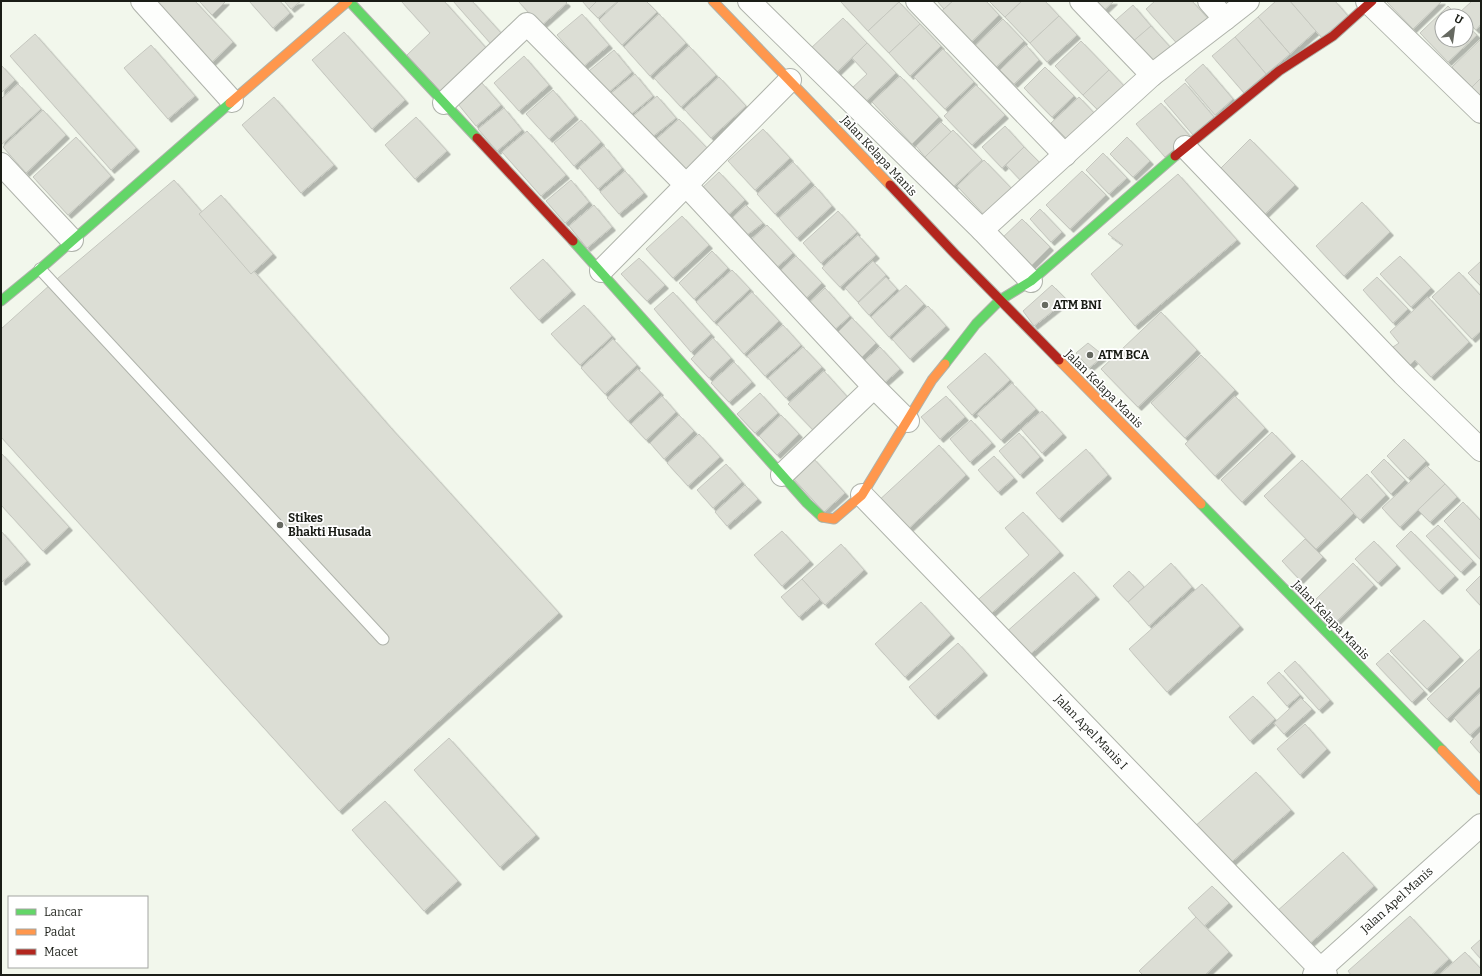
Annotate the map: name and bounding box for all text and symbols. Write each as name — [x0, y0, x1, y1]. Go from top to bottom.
north arrow — [1434, 8, 1474, 48]
text: U — [1452, 12, 1465, 27]
street label: Jalan Kelapa Manis — [838, 112, 920, 199]
place label: ATM BNI — [1053, 298, 1102, 312]
marker: ATM BNI — [1040, 300, 1050, 310]
street label: Jalan Kelapa Manis — [1061, 346, 1146, 431]
place label: ATM BCA — [1098, 348, 1149, 362]
marker: ATM BCA — [1085, 350, 1095, 360]
place label: Stikes Bhakti Husada — [288, 511, 372, 539]
marker: Stikes Bhakti Husada — [275, 520, 285, 530]
street label: Jalan Kelapa Manis — [1289, 577, 1373, 663]
street label: Jalan Apel Manis I — [1051, 691, 1130, 772]
street label: Jalan Apel Manis — [1357, 864, 1436, 937]
legend — [8, 896, 148, 968]
text: Lancar — [44, 905, 83, 919]
text: Padat — [44, 925, 76, 939]
text: Macet — [44, 945, 79, 959]

